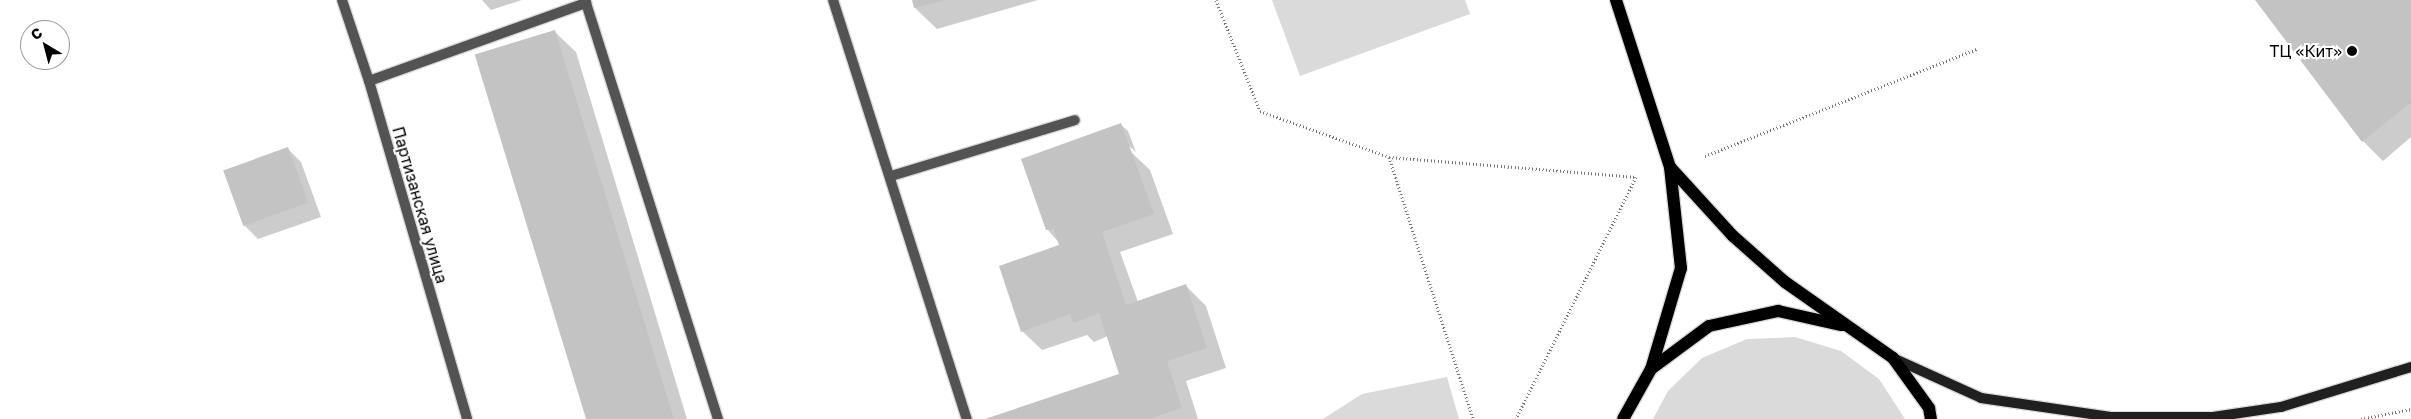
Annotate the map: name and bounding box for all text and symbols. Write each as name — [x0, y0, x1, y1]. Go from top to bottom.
north arrow — [20, 20, 70, 70]
text: С — [27, 24, 45, 43]
place label: ТЦ «Кит» — [2269, 41, 2342, 61]
marker: ТЦ «Кит» — [2346, 45, 2358, 57]
street label: Партизанская улица — [388, 124, 452, 286]

